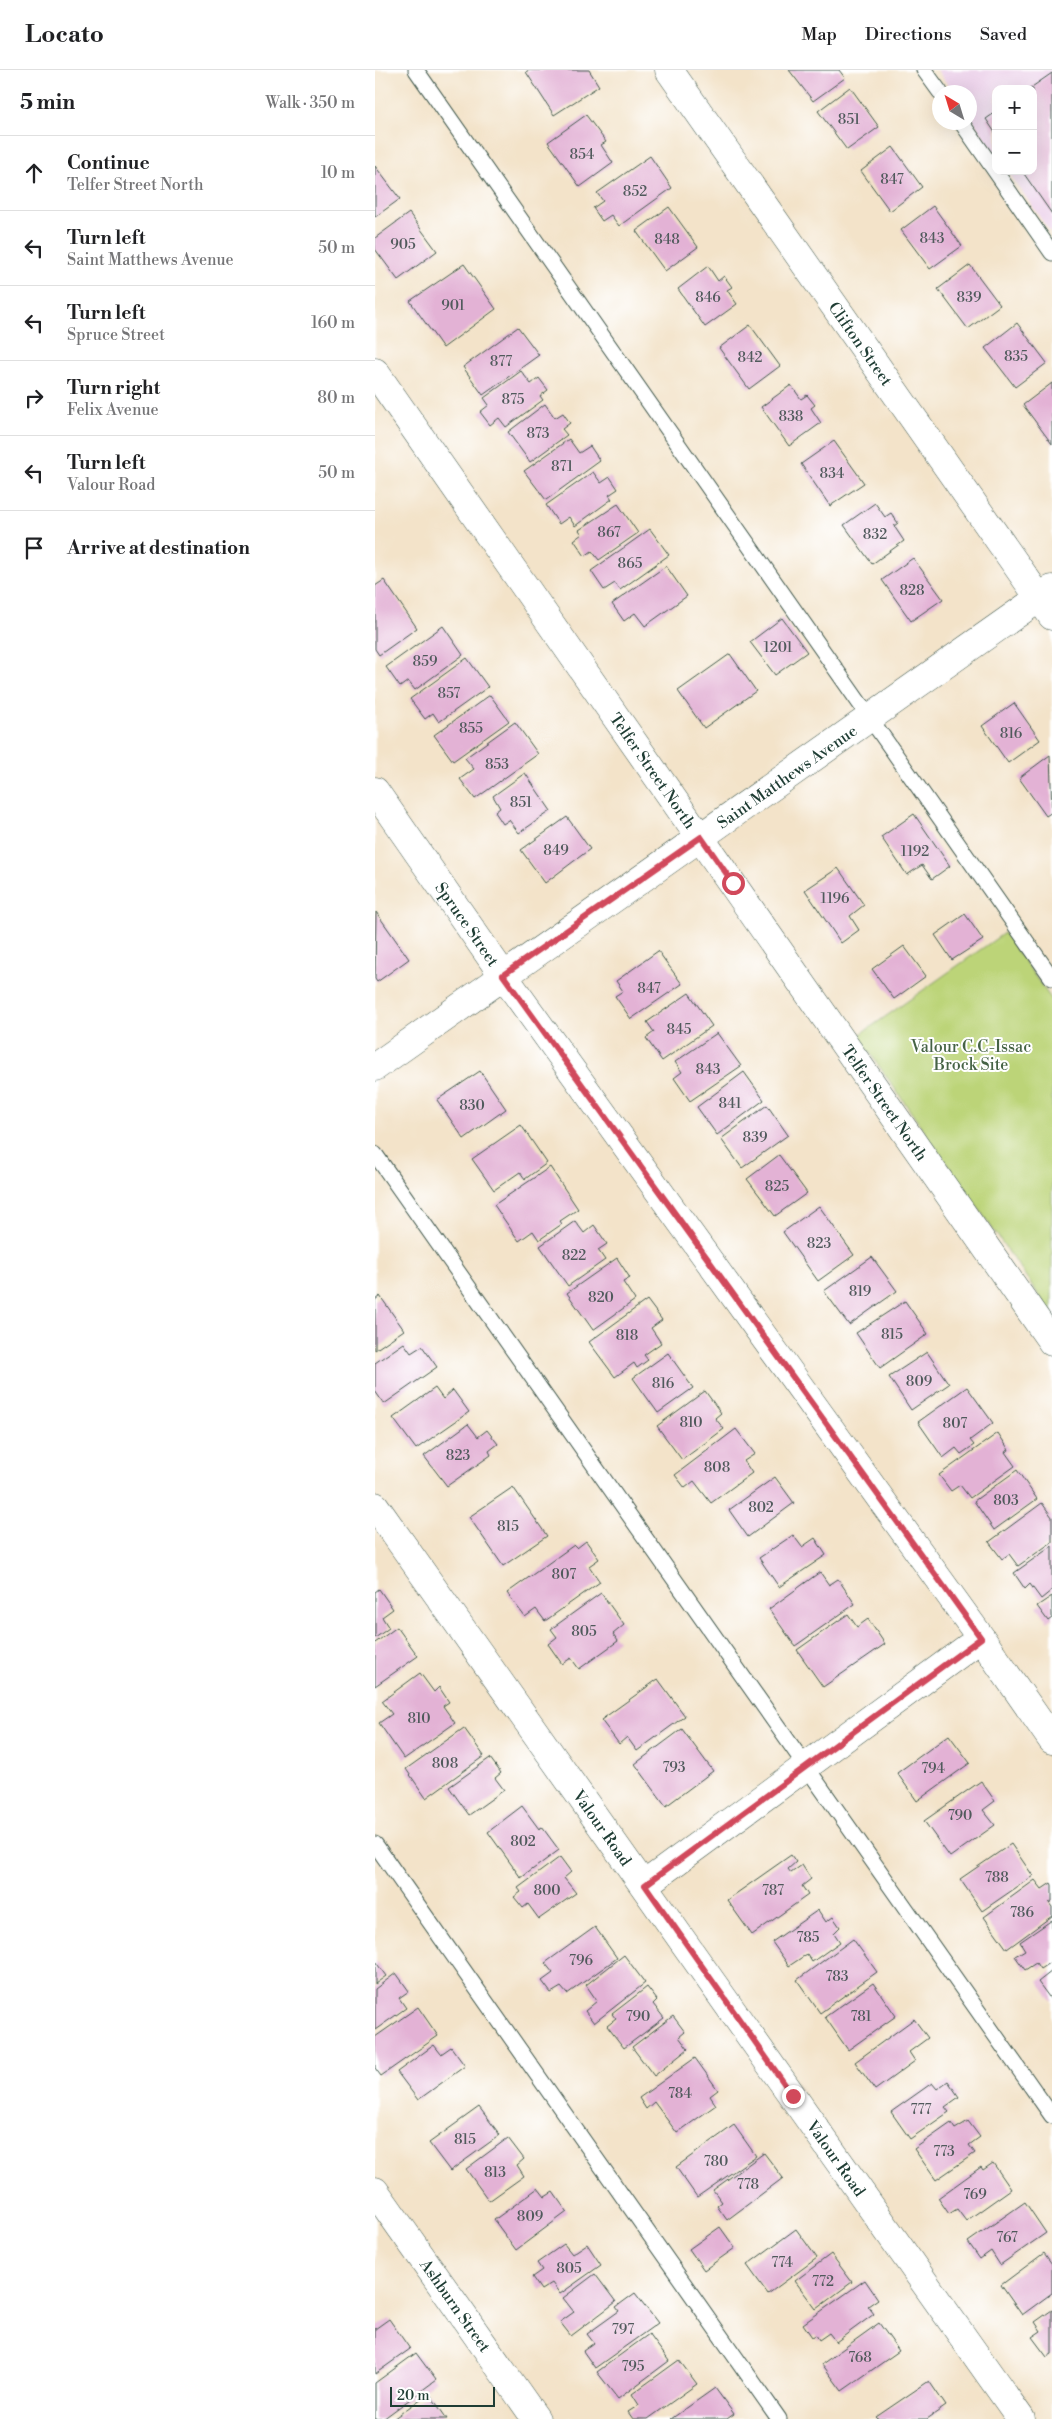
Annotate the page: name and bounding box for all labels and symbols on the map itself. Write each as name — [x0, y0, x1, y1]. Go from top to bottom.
north arrow — [932, 85, 977, 130]
house number: 851 — [838, 111, 860, 129]
house number: 854 — [570, 146, 594, 164]
house number: 847 — [880, 171, 904, 189]
house number: 852 — [623, 183, 647, 201]
house number: 843 — [920, 230, 945, 248]
house number: 848 — [654, 231, 680, 249]
house number: 905 — [390, 236, 416, 254]
house number: 846 — [695, 289, 721, 307]
house number: 839 — [957, 289, 981, 307]
house number: 901 — [441, 297, 465, 315]
street label: Clifton Street — [824, 298, 897, 390]
house number: 835 — [1004, 348, 1028, 366]
house number: 842 — [737, 349, 763, 367]
house number: 877 — [490, 353, 512, 371]
house number: 875 — [502, 391, 525, 409]
house number: 838 — [779, 408, 803, 426]
house number: 873 — [526, 425, 550, 443]
house number: 871 — [551, 458, 573, 476]
house number: 834 — [820, 465, 844, 483]
house number: 867 — [597, 524, 621, 542]
house number: 832 — [863, 526, 887, 544]
house number: 865 — [618, 555, 643, 573]
house number: 828 — [899, 582, 925, 600]
house number: 1201 — [763, 639, 793, 657]
house number: 859 — [413, 653, 437, 671]
house number: 857 — [438, 685, 460, 703]
street label: Telfer Street North — [605, 709, 700, 833]
house number: 855 — [459, 720, 483, 738]
street label: Saint Matthews Avenue — [713, 721, 861, 833]
house number: 816 — [1000, 725, 1023, 743]
house number: 853 — [485, 756, 509, 774]
house number: 851 — [510, 794, 532, 812]
house number: 849 — [543, 842, 569, 860]
house number: 1192 — [901, 843, 929, 861]
route start — [722, 872, 745, 895]
street label: Spruce Street — [431, 879, 503, 971]
house number: 1196 — [821, 890, 850, 908]
house number: 847 — [637, 980, 661, 998]
house number: 845 — [667, 1021, 692, 1039]
park label: Valour C.C-Issac Brock Site — [910, 1037, 1031, 1075]
street label: Telfer Street North — [837, 1041, 932, 1165]
house number: 843 — [696, 1061, 721, 1079]
house number: 841 — [718, 1095, 742, 1113]
house number: 830 — [459, 1097, 485, 1115]
house number: 839 — [743, 1129, 767, 1147]
house number: 825 — [765, 1178, 789, 1196]
house number: 823 — [807, 1235, 831, 1253]
house number: 822 — [562, 1247, 586, 1265]
house number: 819 — [849, 1283, 871, 1301]
house number: 820 — [588, 1289, 614, 1307]
house number: 815 — [881, 1326, 903, 1344]
house number: 818 — [616, 1327, 638, 1345]
house number: 809 — [906, 1373, 932, 1391]
house number: 816 — [652, 1375, 675, 1393]
house number: 810 — [679, 1414, 703, 1432]
house number: 807 — [943, 1415, 967, 1433]
house number: 823 — [446, 1447, 470, 1465]
house number: 808 — [704, 1459, 730, 1477]
house number: 803 — [993, 1492, 1019, 1510]
house number: 802 — [748, 1499, 774, 1517]
house number: 815 — [497, 1518, 519, 1536]
house number: 807 — [552, 1566, 576, 1584]
house number: 805 — [571, 1623, 597, 1641]
house number: 810 — [407, 1710, 431, 1728]
house number: 808 — [432, 1755, 458, 1773]
house number: 793 — [662, 1759, 686, 1777]
house number: 794 — [921, 1760, 945, 1778]
street label: Valour Road — [567, 1786, 635, 1870]
house number: 790 — [948, 1807, 972, 1825]
house number: 802 — [510, 1833, 536, 1851]
house number: 788 — [985, 1869, 1009, 1887]
house number: 800 — [533, 1882, 561, 1900]
house number: 787 — [762, 1882, 784, 1900]
house number: 786 — [1010, 1904, 1034, 1922]
house number: 785 — [796, 1929, 820, 1947]
house number: 796 — [569, 1952, 593, 1970]
house number: 783 — [825, 1968, 849, 1986]
house number: 790 — [626, 2008, 650, 2026]
house number: 781 — [850, 2008, 872, 2026]
house number: 784 — [668, 2085, 692, 2103]
route end — [782, 2085, 805, 2108]
house number: 777 — [910, 2101, 932, 2119]
street label: Valour Road — [801, 2116, 869, 2201]
house number: 815 — [454, 2131, 476, 2149]
house number: 773 — [933, 2143, 955, 2161]
house number: 780 — [704, 2153, 728, 2171]
house number: 813 — [484, 2164, 506, 2182]
house number: 778 — [737, 2176, 759, 2194]
house number: 769 — [963, 2186, 987, 2204]
house number: 809 — [517, 2208, 543, 2226]
house number: 767 — [996, 2229, 1018, 2247]
house number: 774 — [771, 2254, 793, 2272]
street label: Ashburn Street — [415, 2255, 495, 2357]
house number: 805 — [556, 2260, 582, 2278]
house number: 772 — [812, 2273, 834, 2291]
house number: 797 — [612, 2321, 634, 2339]
house number: 768 — [848, 2349, 872, 2367]
house number: 795 — [621, 2358, 645, 2376]
scale bar — [390, 2384, 495, 2407]

